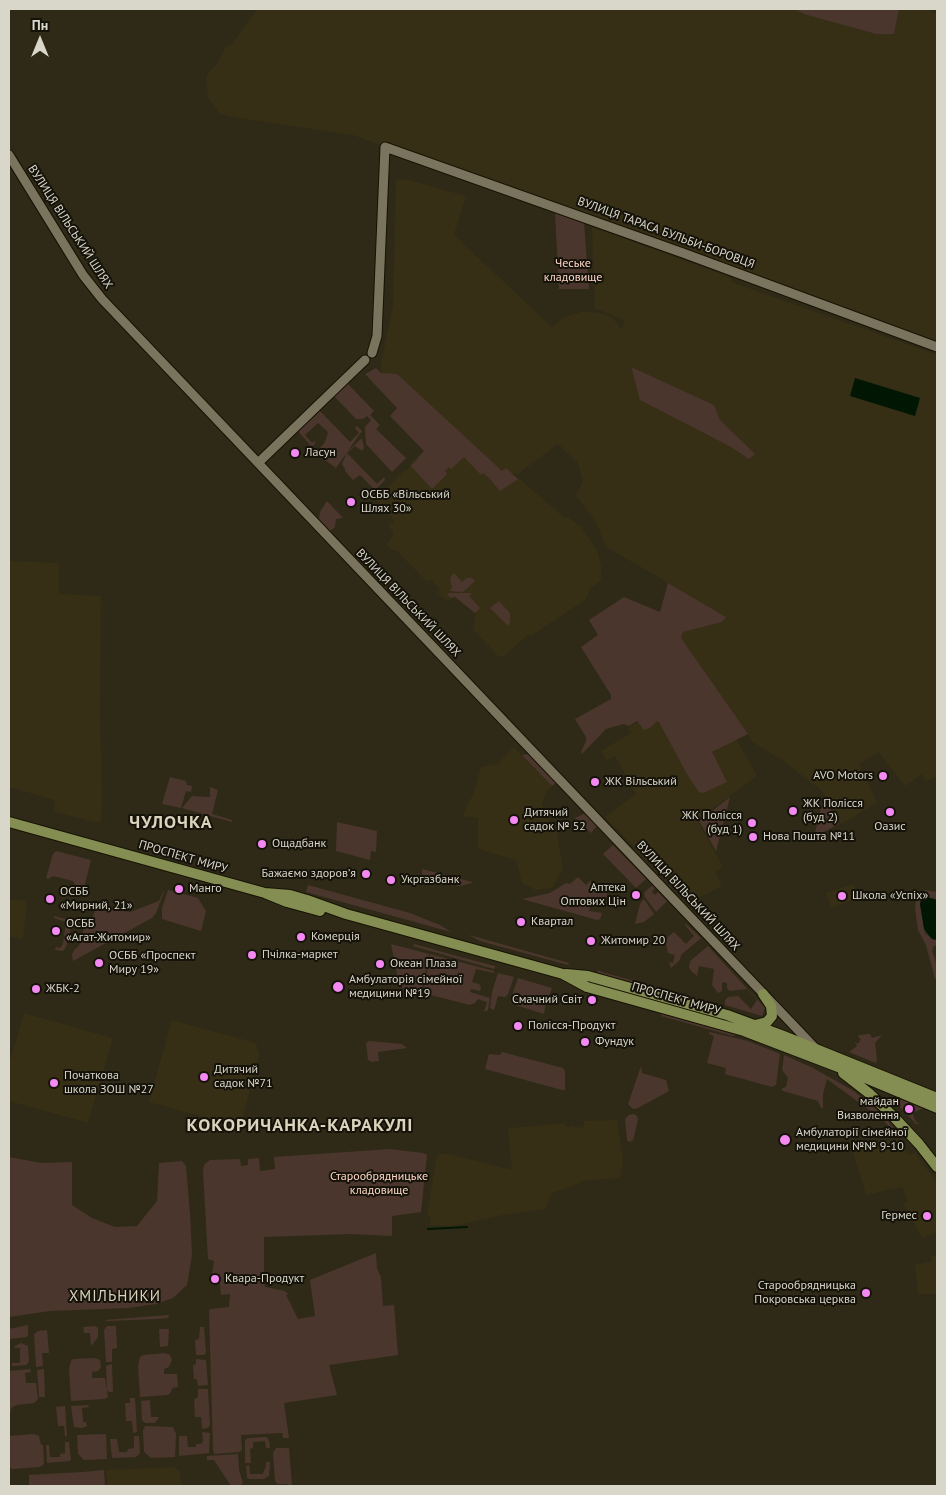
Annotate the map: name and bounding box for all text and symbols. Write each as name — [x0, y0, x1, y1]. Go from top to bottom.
north arrow — [15, 15, 65, 65]
text: Пн — [32, 16, 48, 34]
street label: ВУЛИЦЯ ВІЛЬСЬКИЙ ШЛЯХ — [25, 163, 115, 291]
street label: ВУЛИЦЯ ТАРАСА БУЛЬБИ-БОРОВЦЯ — [576, 194, 756, 272]
park label: Чеське кладовище — [544, 257, 602, 285]
place label: Ласун — [305, 446, 336, 460]
marker: Ласун — [289, 447, 301, 459]
place label: ОСББ «Вільський Шлях 30» — [361, 488, 450, 516]
marker: ОСББ «Вільський Шлях 30» — [345, 496, 357, 508]
street label: ВУЛИЦЯ ВІЛЬСЬКИЙ ШЛЯХ — [353, 546, 463, 660]
place label: AVO Motors — [813, 769, 873, 783]
marker: AVO Motors — [877, 770, 889, 782]
place label: ЖК Вільський — [605, 775, 677, 789]
marker: ЖК Вільський — [589, 776, 601, 788]
place label: ЖК Полісся (буд 2) — [803, 797, 863, 825]
marker: ЖК Полісся (буд 2) — [787, 805, 799, 817]
place label: Дитячий садок № 52 — [524, 806, 586, 834]
marker: Оазис — [884, 806, 896, 818]
place label: ЖК Полісся (буд 1) — [682, 809, 742, 837]
district label: ЧУЛОЧКА — [128, 812, 214, 834]
marker: Дитячий садок № 52 — [508, 814, 520, 826]
marker: ЖК Полісся (буд 1) — [746, 817, 758, 829]
place label: Оазис — [874, 820, 906, 834]
place label: Нова Пошта №11 — [763, 830, 855, 844]
marker: Нова Пошта №11 — [747, 831, 759, 843]
street label: ПРОСПЕКТ МИРУ — [137, 837, 229, 877]
place label: Ощадбанк — [272, 837, 326, 851]
marker: Ощадбанк — [256, 838, 268, 850]
street label: ВУЛИЦЯ ВІЛЬСЬКИЙ ШЛЯХ — [634, 838, 742, 954]
place label: Бажаємо здоровʼя — [261, 867, 356, 881]
marker: Бажаємо здоровʼя — [360, 868, 372, 880]
place label: Укргазбанк — [401, 873, 460, 887]
marker: Укргазбанк — [385, 874, 397, 886]
place label: Аптека Оптових Цін — [560, 881, 626, 909]
place label: Манго — [189, 882, 222, 896]
marker: Манго — [173, 883, 185, 895]
place label: ОСББ «Мирний, 21» — [60, 885, 133, 913]
marker: Аптека Оптових Цін — [630, 889, 642, 901]
place label: Школа «Успіх» — [852, 889, 928, 903]
marker: Школа «Успіх» — [836, 890, 848, 902]
marker: ОСББ «Мирний, 21» — [44, 893, 56, 905]
place label: Квартал — [531, 915, 573, 929]
marker: Квартал — [515, 916, 527, 928]
place label: ОСББ «Агат-Житомир» — [66, 917, 151, 945]
marker: ОСББ «Агат-Житомир» — [50, 925, 62, 937]
place label: Комерція — [311, 930, 360, 944]
marker: Комерція — [295, 931, 307, 943]
place label: Житомир 20 — [601, 934, 665, 948]
marker: Житомир 20 — [585, 935, 597, 947]
place label: Пчілка-маркет — [262, 948, 338, 962]
place label: ОСББ «Проспект Миру 19» — [109, 949, 195, 977]
marker: Пчілка-маркет — [246, 949, 258, 961]
marker: ОСББ «Проспект Миру 19» — [93, 957, 105, 969]
place label: Океан Плаза — [390, 957, 457, 971]
marker: Океан Плаза — [374, 958, 386, 970]
place label: Амбулаторія сімейної медицини №19 — [349, 973, 462, 1001]
street label: ПРОСПЕКТ МИРУ — [630, 979, 722, 1019]
marker: Амбулаторія сімейної медицини №19 — [331, 980, 345, 994]
place label: ЖБК-2 — [46, 982, 80, 996]
marker: ЖБК-2 — [30, 983, 42, 995]
place label: Смачний Світ — [512, 993, 582, 1007]
marker: Смачний Світ — [586, 994, 598, 1006]
place label: Полісся-Продукт — [528, 1019, 615, 1033]
marker: Полісся-Продукт — [512, 1020, 524, 1032]
place label: Фундук — [595, 1035, 634, 1049]
marker: Фундук — [579, 1036, 591, 1048]
place label: Дитячий садок №71 — [214, 1063, 273, 1091]
place label: Початкова школа ЗОШ №27 — [64, 1069, 154, 1097]
marker: Дитячий садок №71 — [198, 1071, 210, 1083]
marker: Початкова школа ЗОШ №27 — [48, 1077, 60, 1089]
place label: майдан Визволення — [837, 1095, 899, 1123]
marker: майдан Визволення — [903, 1103, 915, 1115]
district label: КОКОРИЧАНКА-КАРАКУЛІ — [184, 1115, 416, 1137]
place label: Амбулаторії сімейної медицини №№ 9-10 — [796, 1126, 907, 1154]
marker: Амбулаторії сімейної медицини №№ 9-10 — [778, 1133, 792, 1147]
park label: Старообрядницьке кладовище — [330, 1170, 428, 1198]
place label: Гермес — [881, 1209, 917, 1223]
marker: Гермес — [921, 1210, 933, 1222]
place label: Квара-Продукт — [225, 1272, 304, 1286]
marker: Квара-Продукт — [209, 1273, 221, 1285]
place label: Старообрядницька Покровська церква — [754, 1279, 856, 1307]
marker: Старообрядницька Покровська церква — [860, 1287, 872, 1299]
district label: ХМІЛЬНИКИ — [68, 1288, 162, 1306]

